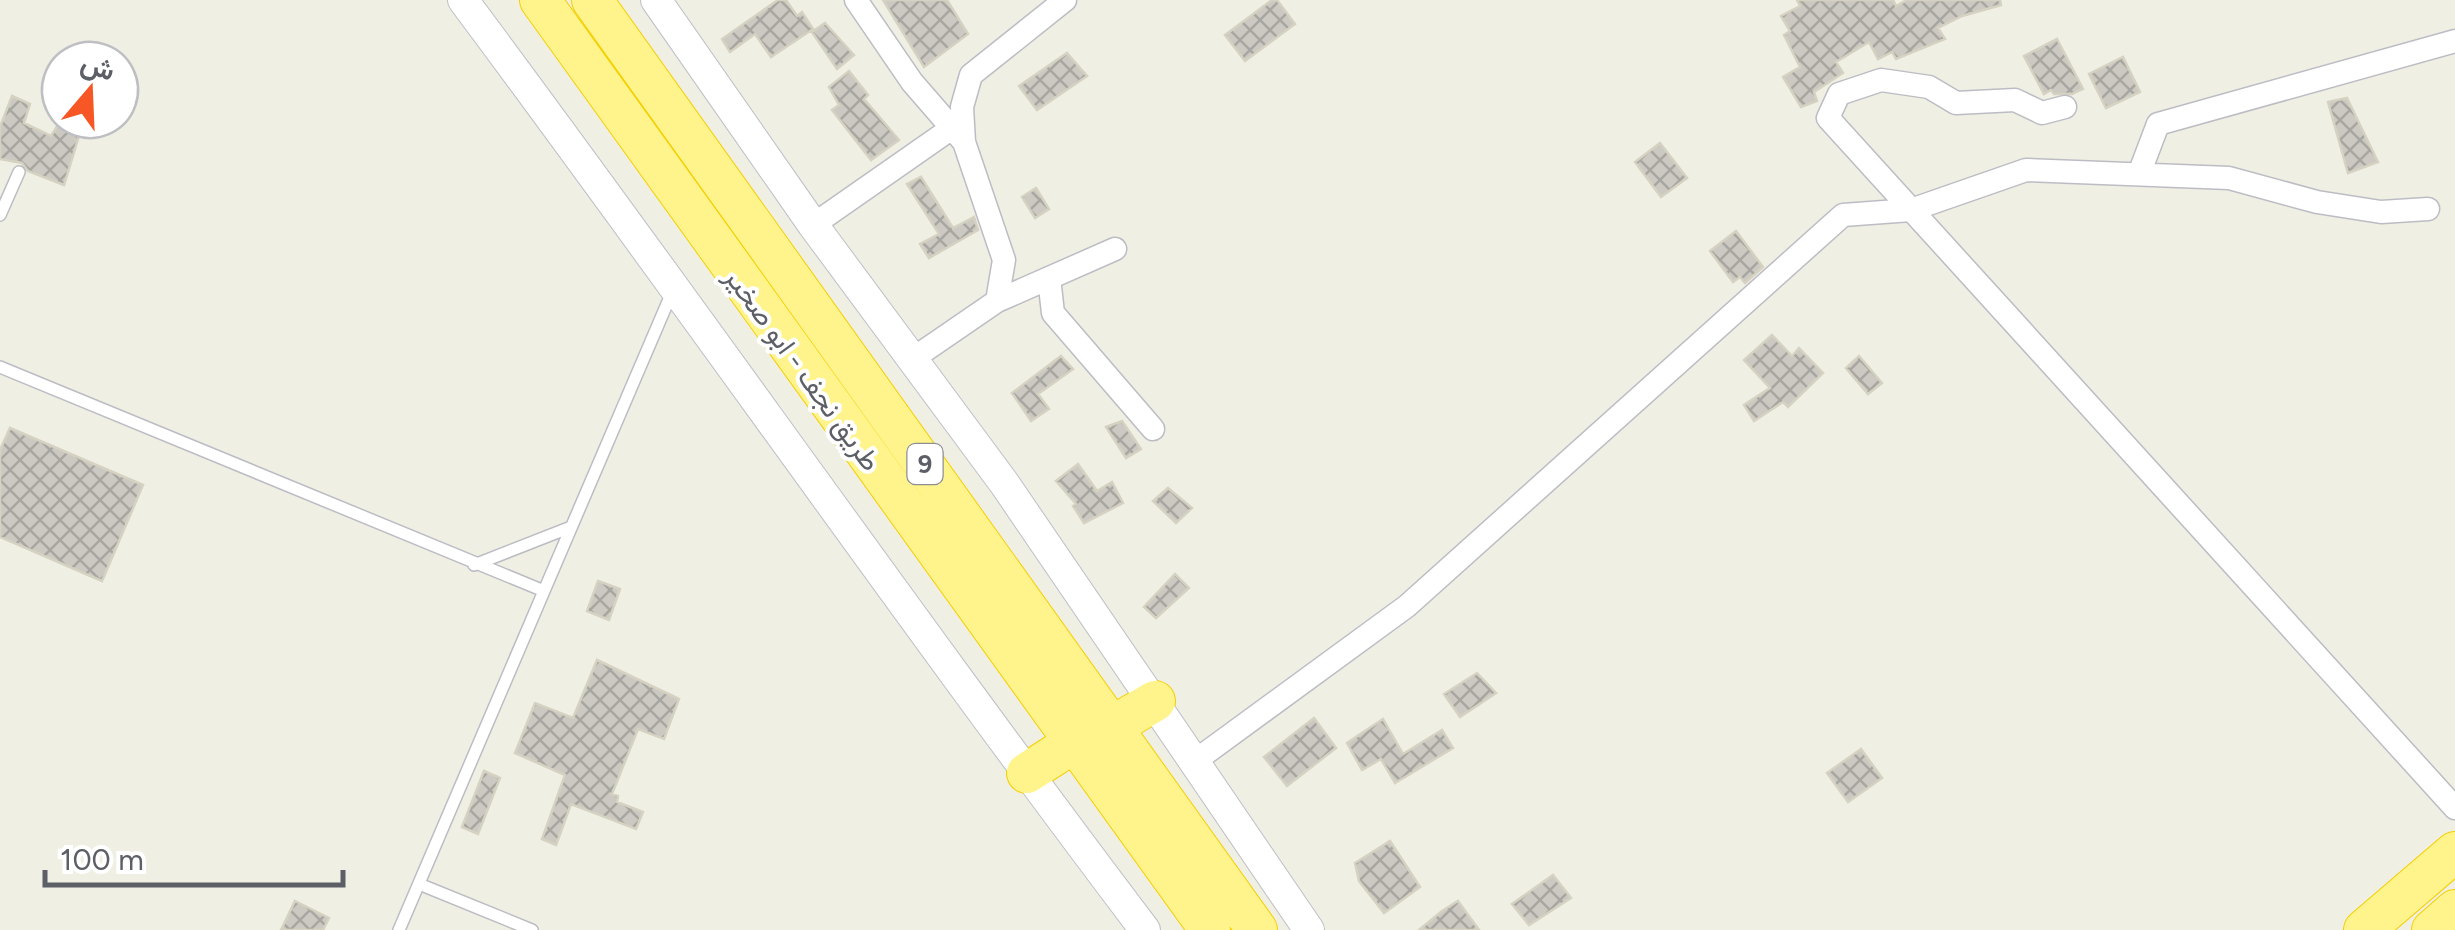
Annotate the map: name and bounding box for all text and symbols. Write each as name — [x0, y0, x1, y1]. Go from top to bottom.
north arrow — [40, 40, 140, 140]
text: ش — [77, 45, 120, 88]
street label: طريق نجف - ابو صخير — [716, 260, 888, 478]
road number: 9 — [908, 444, 942, 484]
scale bar — [45, 825, 342, 887]
text: 100 m — [60, 841, 144, 878]

